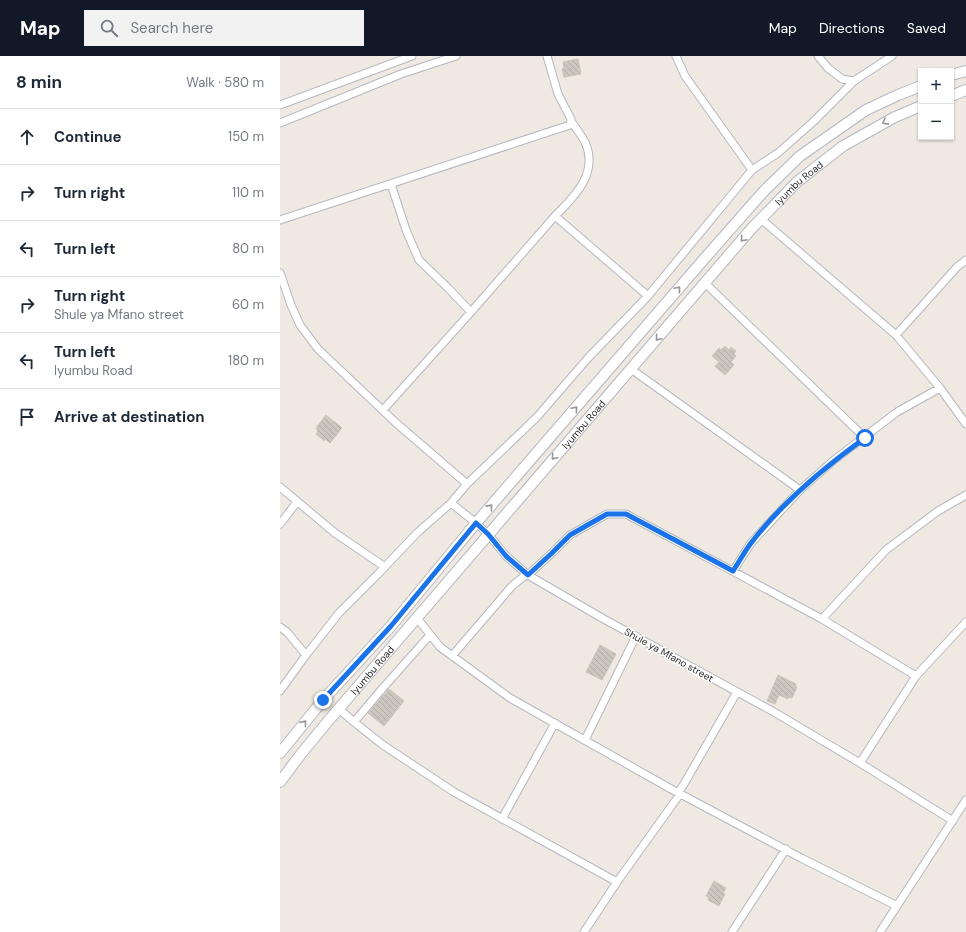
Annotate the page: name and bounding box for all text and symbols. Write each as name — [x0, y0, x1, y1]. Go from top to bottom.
search box — [84, 10, 364, 46]
text: Map — [20, 16, 60, 41]
icon: search — [98, 17, 120, 39]
text: Search here — [130, 18, 213, 38]
text: Map — [769, 19, 797, 37]
text: Directions — [819, 19, 885, 37]
text: Saved — [907, 19, 946, 37]
map controls — [918, 68, 954, 140]
button: + — [918, 68, 954, 104]
text: 8 min — [16, 71, 62, 93]
text: Walk · 580 m — [186, 74, 264, 91]
button: − — [918, 104, 954, 140]
one-way arrow — [882, 118, 890, 125]
icon: ahead — [16, 126, 38, 148]
text: Continue — [54, 127, 122, 147]
text: 150 m — [228, 128, 264, 145]
street label: Iyumbu Road — [772, 158, 825, 208]
icon: right — [16, 182, 38, 204]
text: Turn right — [54, 183, 125, 203]
text: 110 m — [232, 184, 264, 201]
one-way arrow — [740, 235, 747, 242]
icon: left — [16, 238, 38, 260]
text: Turn left — [54, 239, 115, 259]
text: 80 m — [232, 240, 264, 257]
text: Turn right — [54, 286, 125, 306]
one-way arrow — [673, 287, 680, 294]
icon: right — [16, 294, 38, 316]
text: 60 m — [232, 296, 264, 313]
text: Shule ya Mfano street — [54, 306, 184, 323]
one-way arrow — [655, 333, 663, 341]
text: Turn left — [54, 342, 115, 362]
icon: left — [16, 350, 38, 372]
text: 180 m — [228, 352, 264, 369]
text: Iyumbu Road — [54, 362, 133, 379]
street label: Iyumbu Road — [559, 397, 608, 451]
icon: arrive — [16, 406, 38, 428]
one-way arrow — [570, 406, 577, 414]
text: Arrive at destination — [54, 407, 205, 427]
route start — [856, 429, 874, 447]
one-way arrow — [552, 453, 559, 460]
one-way arrow — [485, 505, 492, 512]
street label: Shule ya Mfano street — [622, 625, 716, 685]
street label: Iyumbu Road — [347, 643, 397, 697]
route end — [314, 691, 332, 709]
one-way arrow — [300, 720, 307, 727]

